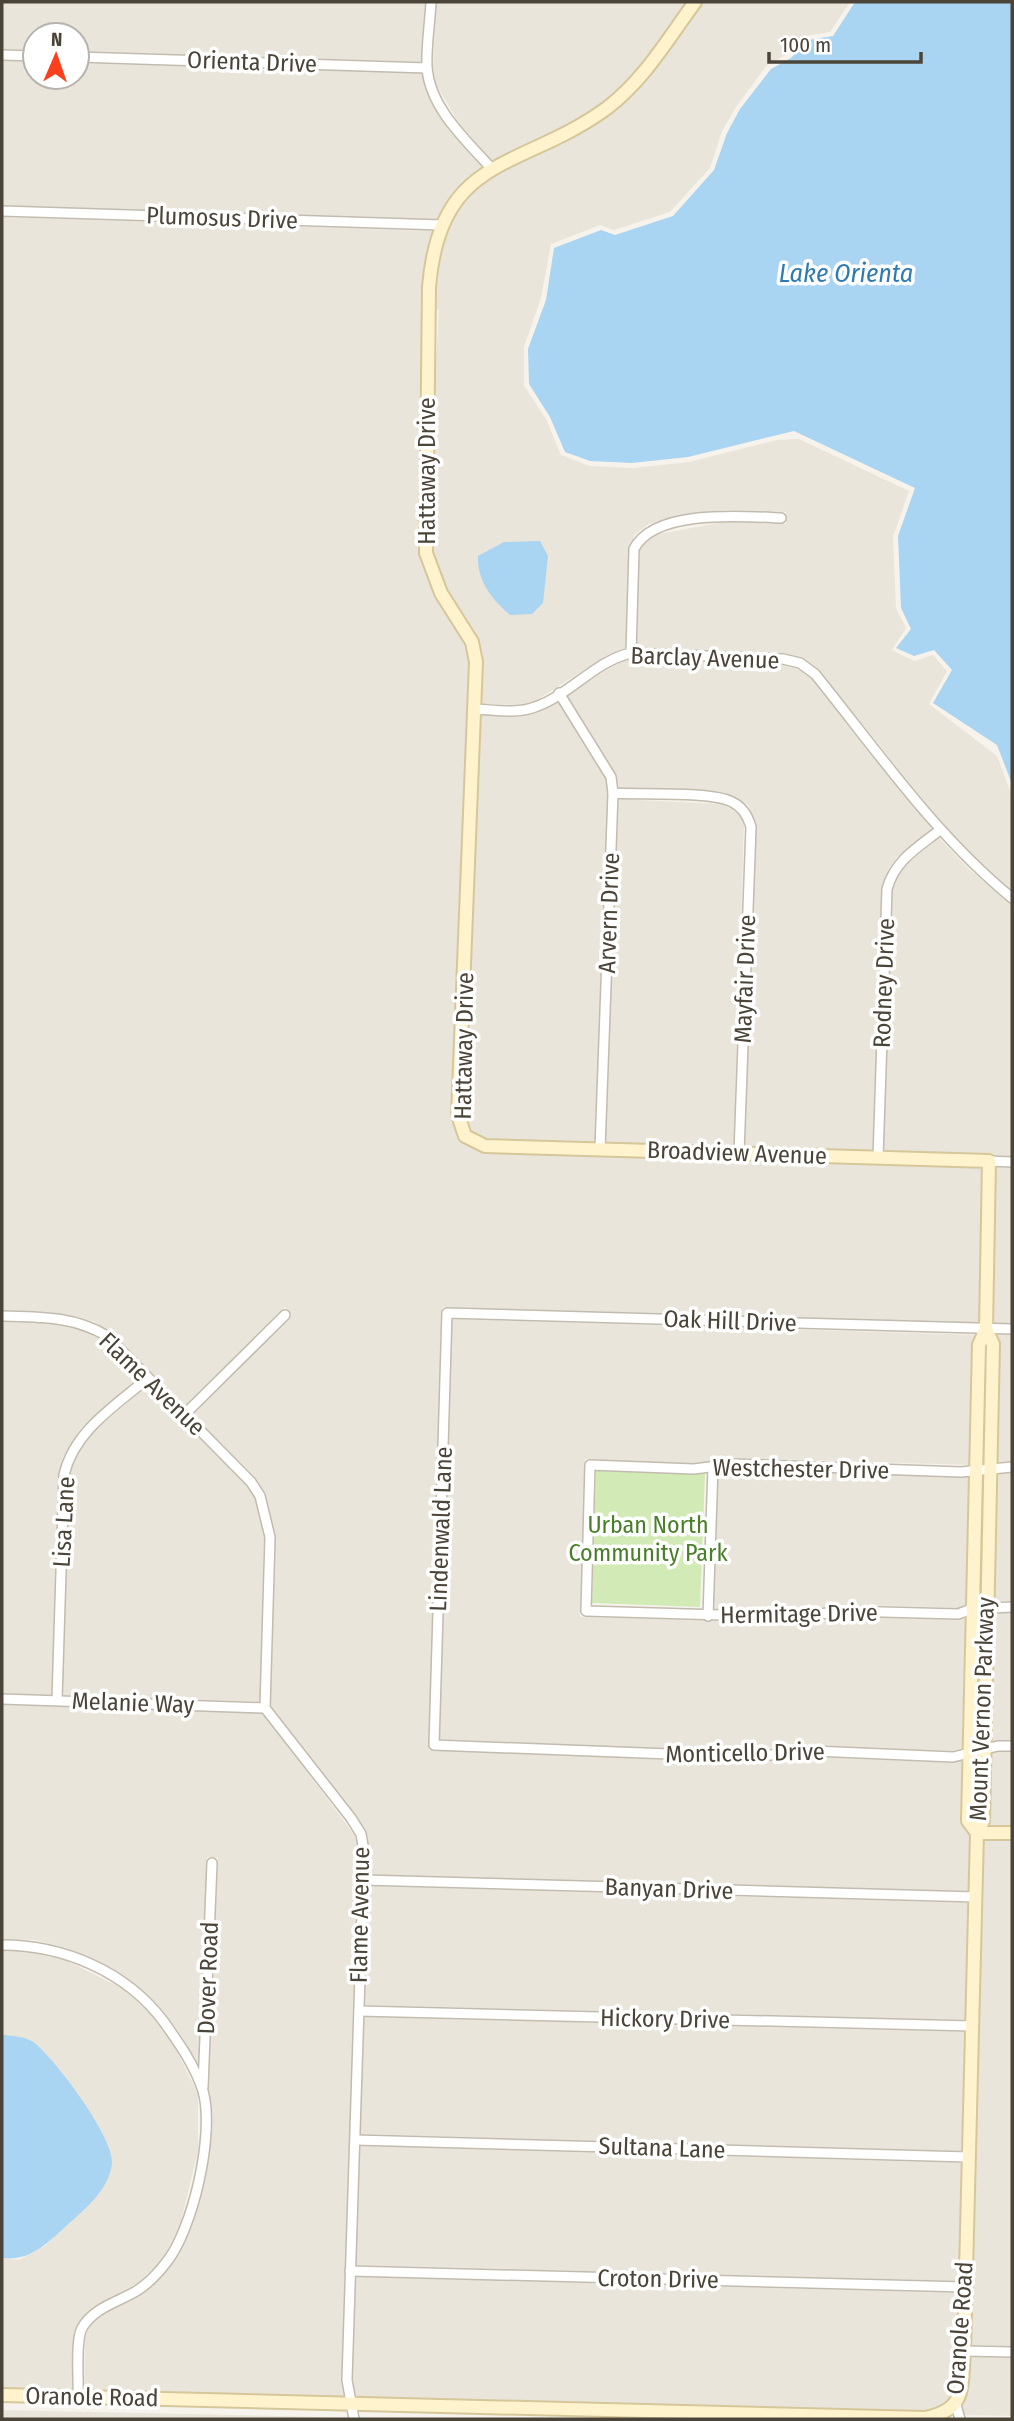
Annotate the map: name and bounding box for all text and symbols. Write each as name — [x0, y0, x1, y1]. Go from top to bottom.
north arrow — [21, 21, 91, 91]
scale bar — [769, 21, 921, 65]
text: N — [50, 28, 63, 51]
text: 100 m — [780, 32, 831, 58]
street label: Orienta Drive — [187, 46, 317, 78]
street label: Plumosus Drive — [146, 201, 298, 235]
water label: Lake Orienta — [779, 258, 913, 289]
street label: Hattaway Drive — [413, 397, 441, 545]
street label: Barclay Avenue — [630, 641, 780, 675]
street label: Arvern Drive — [593, 852, 625, 974]
street label: Mayfair Drive — [729, 914, 761, 1044]
street label: Rodney Drive — [868, 918, 900, 1048]
street label: Hattaway Drive — [449, 972, 479, 1120]
street label: Broadview Avenue — [647, 1136, 827, 1170]
street label: Oak Hill Drive — [663, 1305, 797, 1337]
street label: Flame Avenue — [93, 1327, 211, 1441]
street label: Lindenwald Lane — [424, 1446, 458, 1612]
street label: Westchester Drive — [713, 1453, 889, 1485]
street label: Lisa Lane — [48, 1476, 80, 1568]
park label: Urban North Community Park — [568, 1511, 728, 1567]
street label: Mount Vernon Parkway — [964, 1596, 1000, 1821]
street label: Hermitage Drive — [720, 1599, 878, 1629]
street label: Melanie Way — [71, 1687, 195, 1719]
street label: Monticello Drive — [665, 1738, 825, 1768]
street label: Flame Avenue — [345, 1847, 375, 1983]
street label: Banyan Drive — [604, 1873, 734, 1905]
street label: Dover Road — [192, 1921, 224, 2035]
street label: Hickory Drive — [600, 2004, 730, 2034]
street label: Sultana Lane — [598, 2132, 726, 2164]
street label: Oranole Road — [941, 2261, 979, 2395]
street label: Croton Drive — [597, 2264, 719, 2294]
street label: Oranole Road — [25, 2382, 159, 2412]

